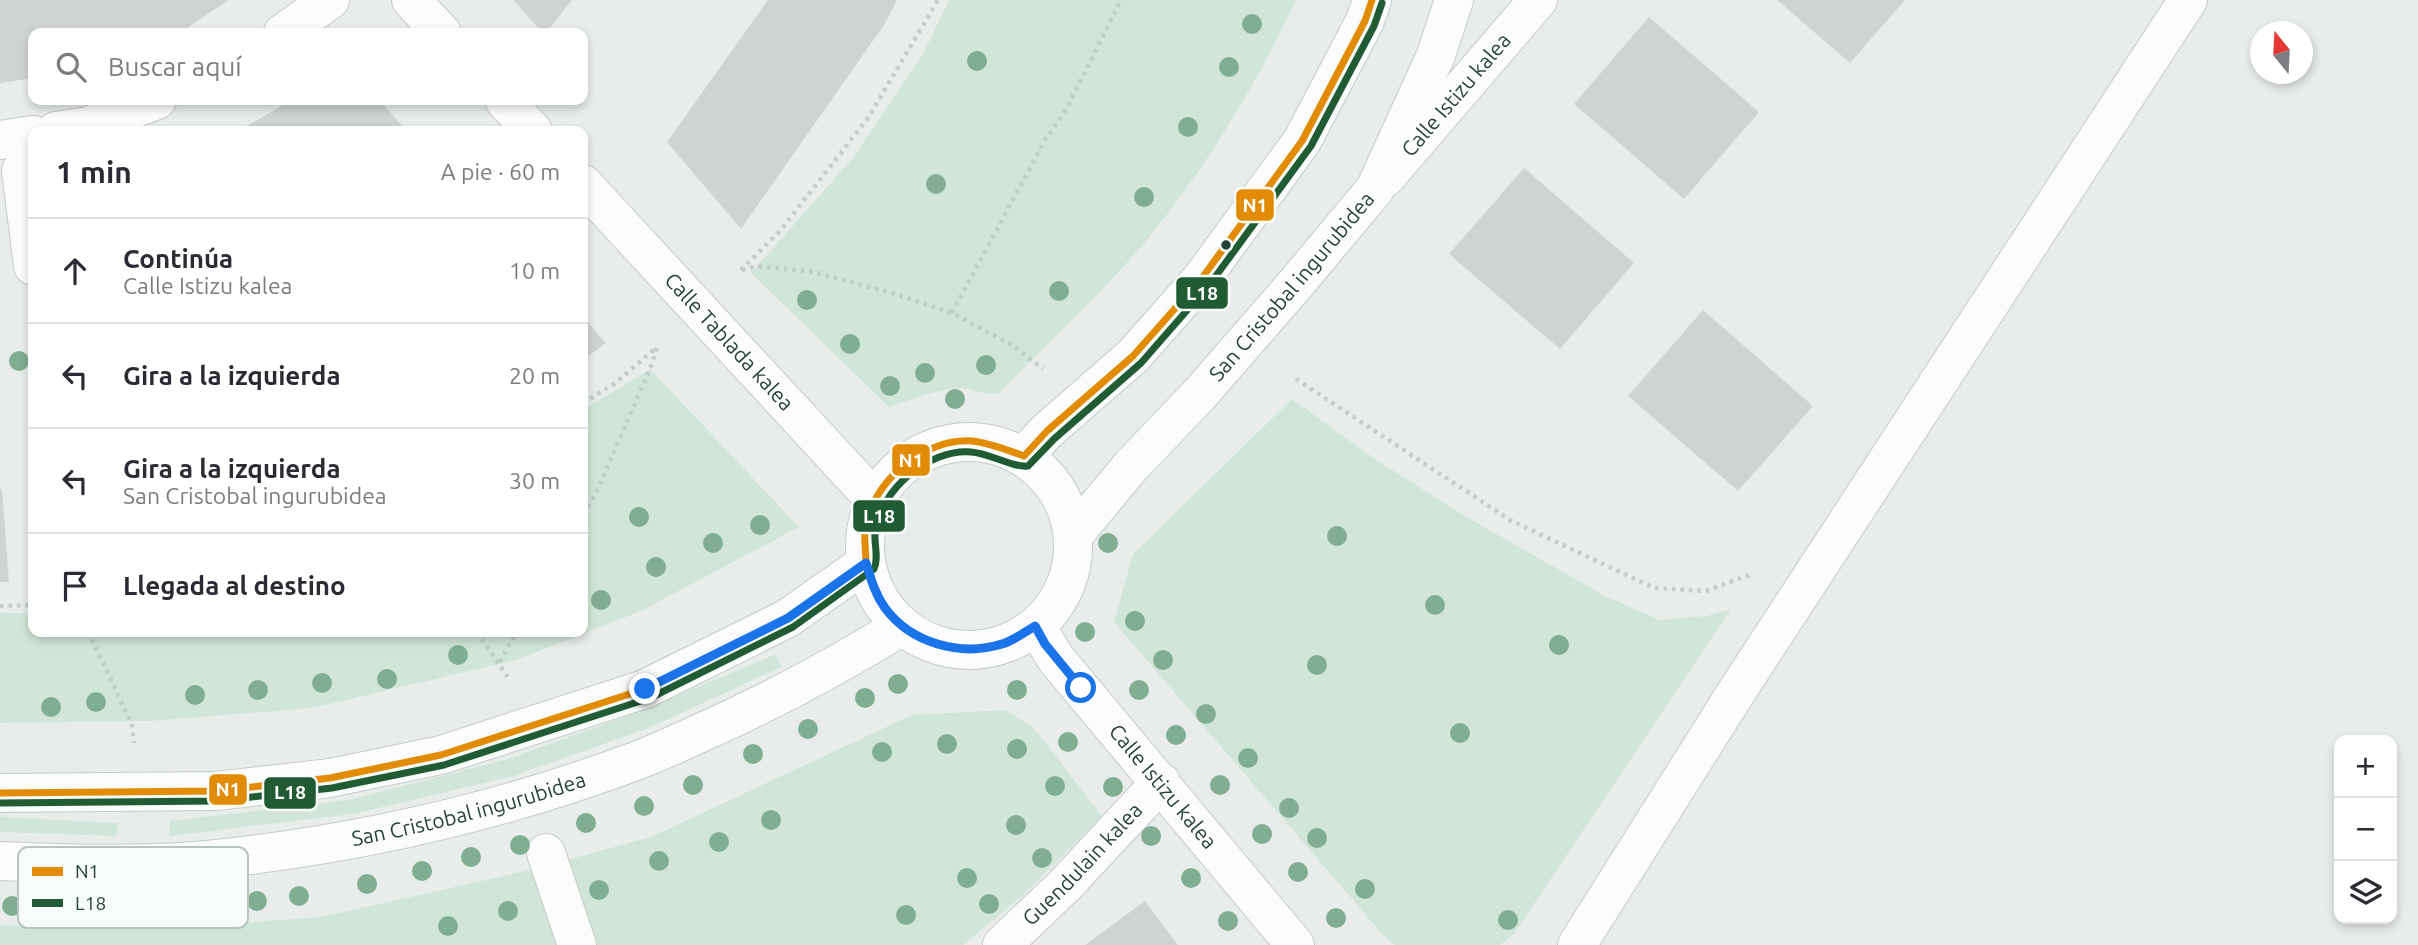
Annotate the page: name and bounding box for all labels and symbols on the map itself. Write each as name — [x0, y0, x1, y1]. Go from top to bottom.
north arrow — [2250, 21, 2313, 84]
street label: Calle Istizu kalea — [1396, 28, 1515, 161]
street label: San Cristobal ingurubidea — [1204, 187, 1378, 385]
line badge: N1 — [1235, 188, 1275, 222]
text: N1 — [1243, 194, 1267, 216]
unlabelled marker — [1219, 238, 1233, 252]
street label: Calle Tablada kalea — [660, 267, 799, 415]
line badge: L18 — [1175, 276, 1229, 310]
text: L18 — [1186, 282, 1218, 304]
line badge: N1 — [891, 443, 931, 477]
text: N1 — [899, 449, 923, 471]
line badge: L18 — [852, 499, 906, 533]
text: L18 — [863, 505, 895, 527]
route start — [1065, 672, 1096, 703]
route end — [629, 673, 660, 704]
street label: Calle Istizu kalea — [1105, 719, 1222, 853]
street label: San Cristobal ingurubidea — [349, 767, 588, 850]
line badge: N1 — [208, 773, 248, 806]
line badge: L18 — [263, 776, 317, 810]
text: N1 — [216, 778, 240, 800]
text: L18 — [274, 781, 306, 803]
street label: Guendulain kalea — [1017, 797, 1146, 930]
legend — [18, 847, 248, 928]
text: N1 — [75, 860, 99, 882]
text: L18 — [75, 892, 106, 914]

